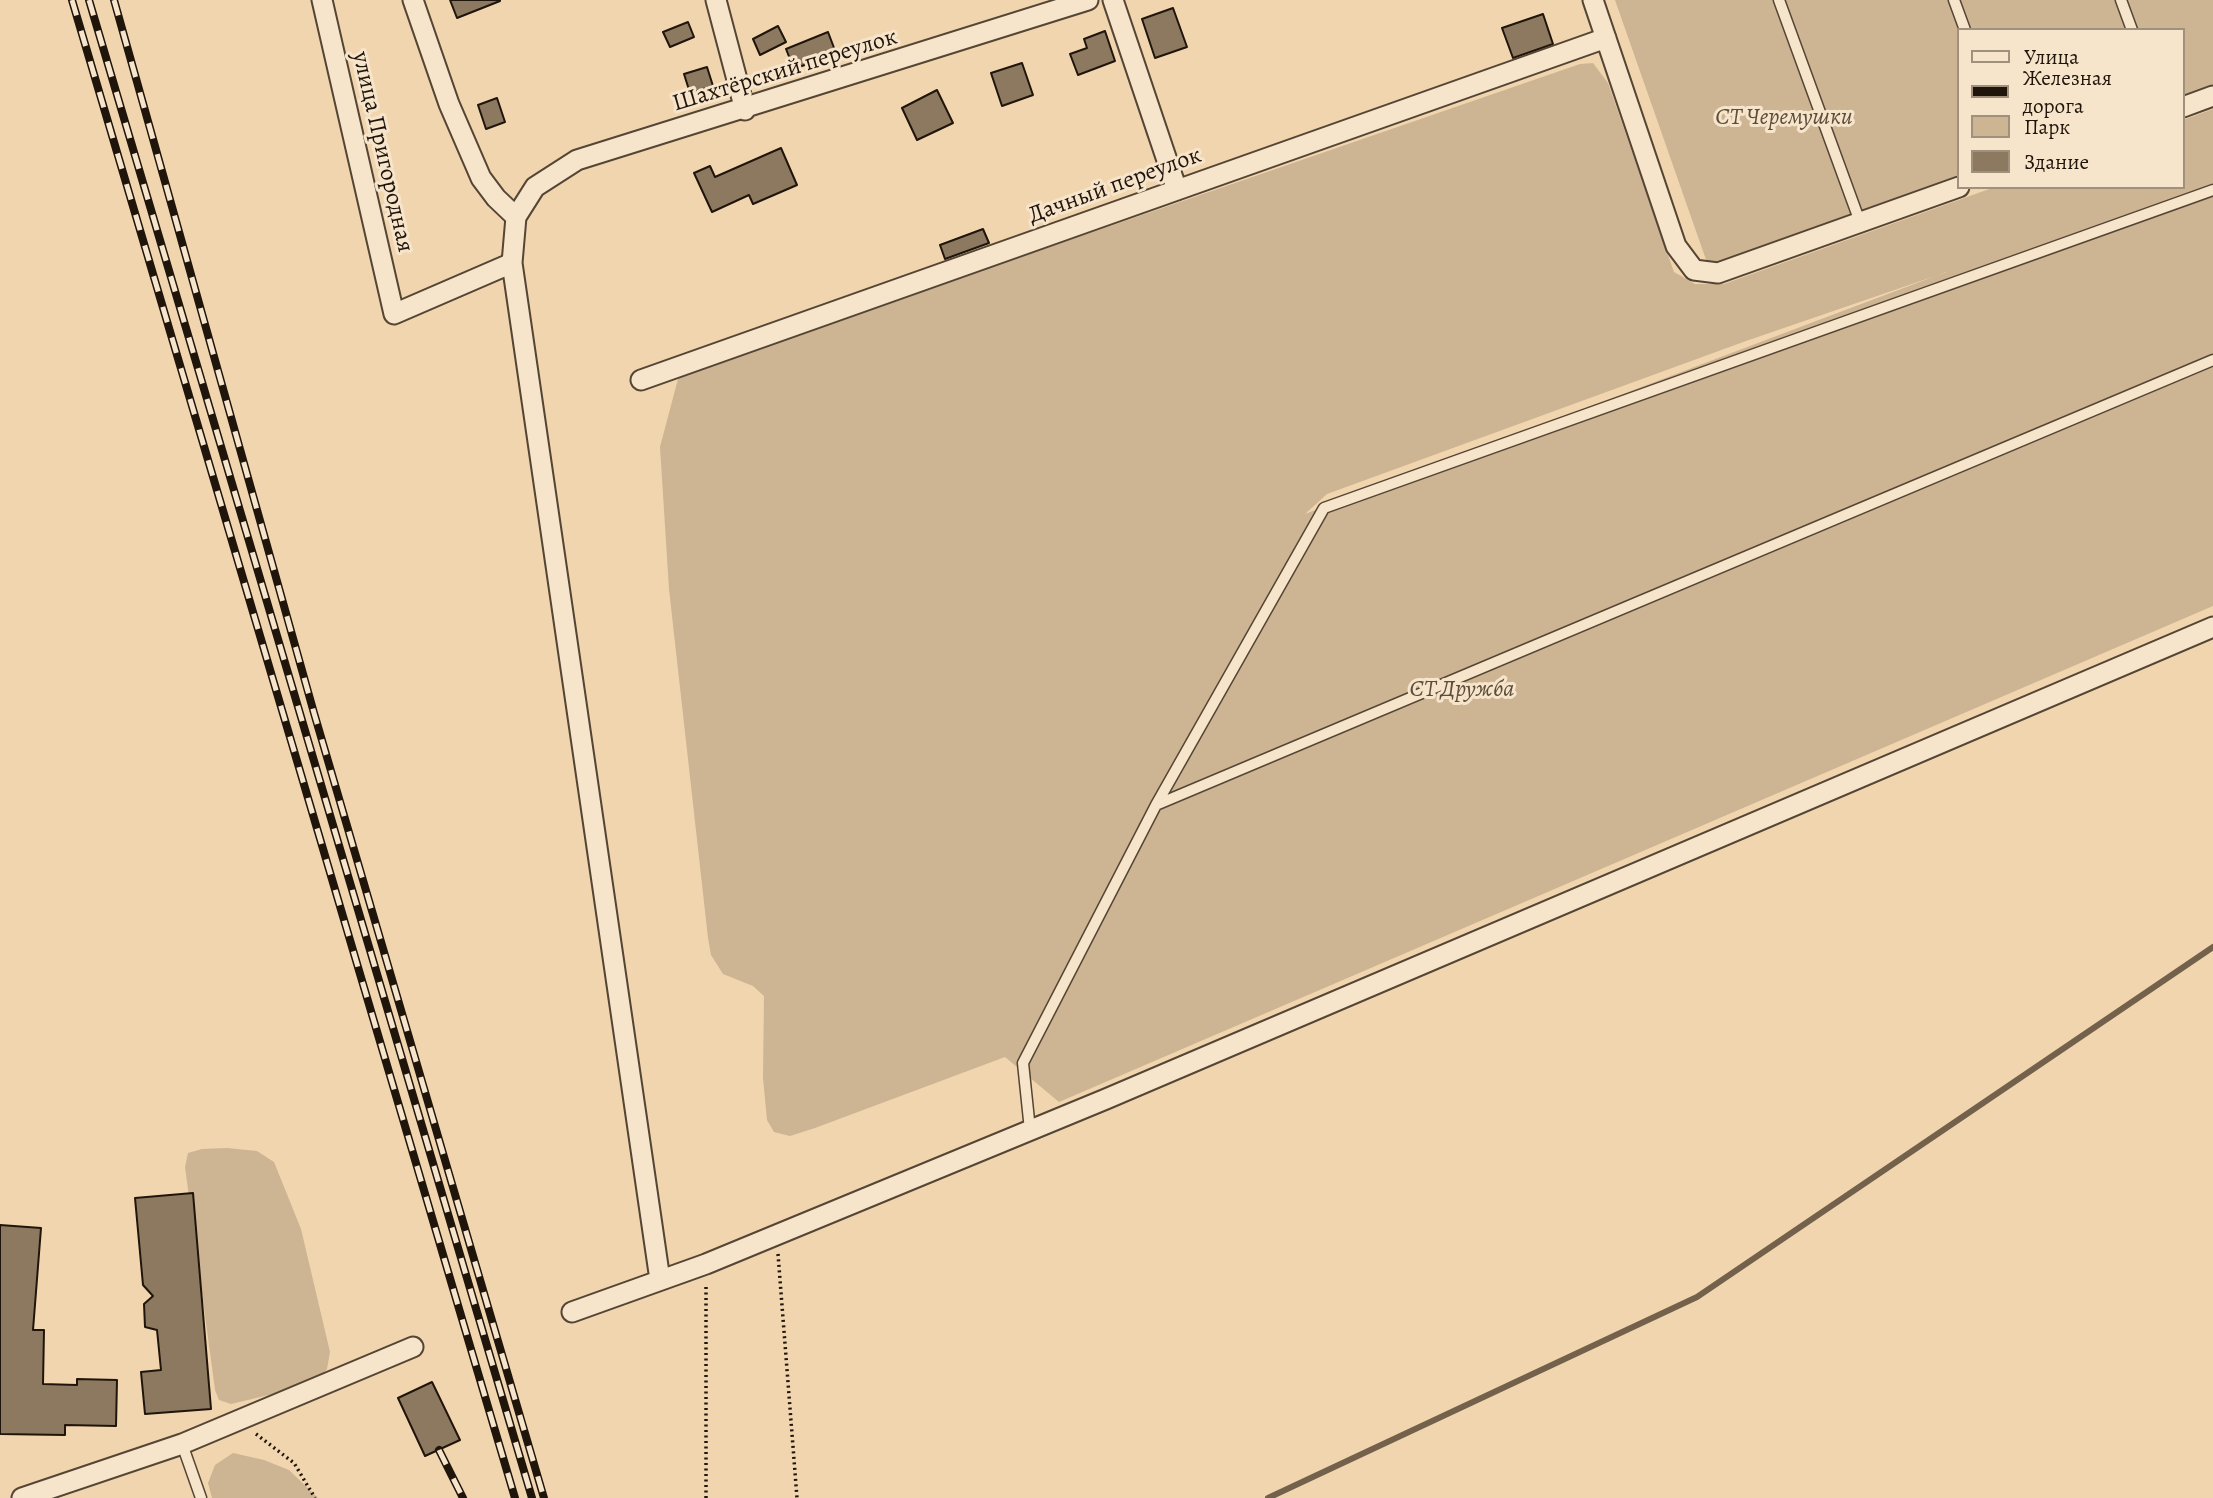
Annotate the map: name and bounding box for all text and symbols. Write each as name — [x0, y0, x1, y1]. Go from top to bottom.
street label: Шахтёрский переулок — [669, 23, 901, 119]
legend — [1958, 28, 2185, 189]
text: Улица — [2024, 43, 2079, 71]
street label: улица Пригородная — [345, 49, 419, 255]
text: Железная дорога — [2023, 64, 2112, 120]
park label: СТ Черемушки — [1715, 104, 1853, 132]
text: Парк — [2024, 113, 2070, 141]
street label: Дачный переулок — [1024, 141, 1206, 231]
text: Здание — [2024, 148, 2089, 176]
park label: СТ Дружба — [1410, 676, 1514, 704]

